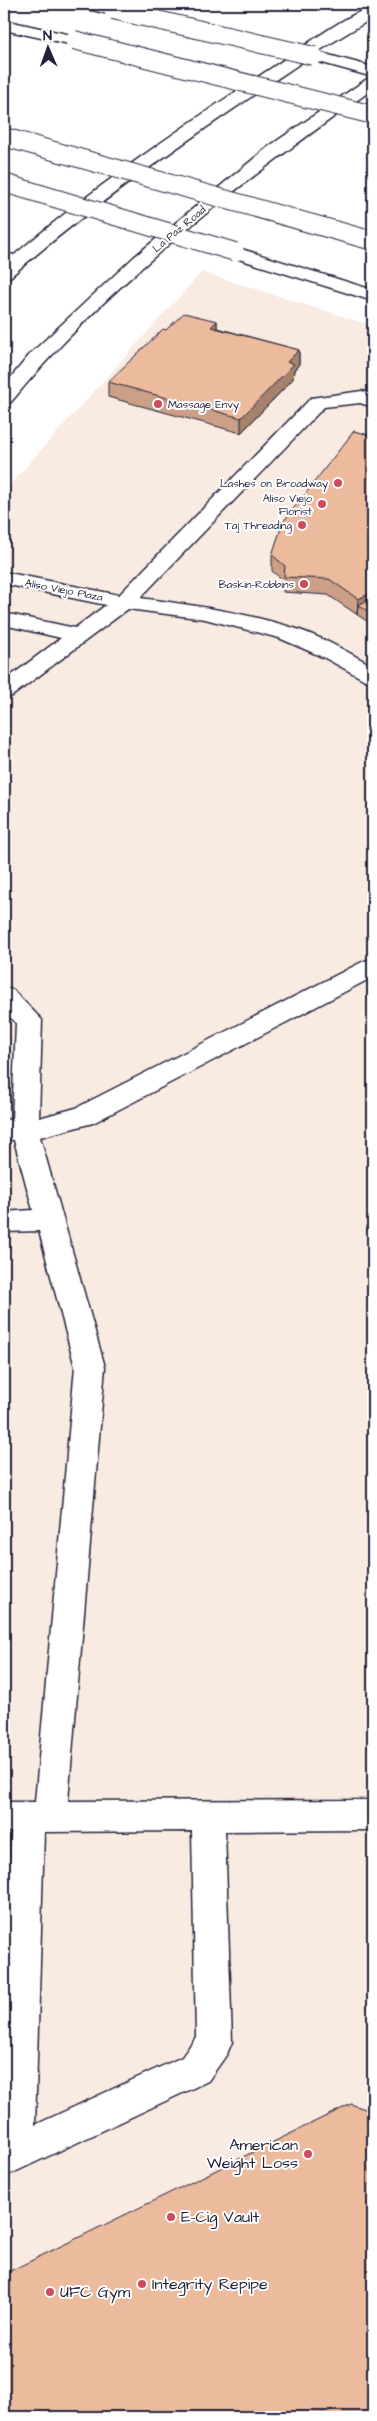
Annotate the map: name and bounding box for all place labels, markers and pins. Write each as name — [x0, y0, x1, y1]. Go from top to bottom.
place label: Massage Envy — [168, 397, 239, 413]
marker: Massage Envy — [152, 398, 164, 410]
place label: Lashes on Broadway — [220, 476, 328, 492]
marker: Lashes on Broadway — [332, 477, 344, 489]
place label: Aliso Viejo Florist — [263, 491, 313, 519]
marker: Aliso Viejo Florist — [316, 498, 328, 510]
place label: Taj Threading — [225, 518, 292, 534]
marker: Taj Threading — [296, 519, 308, 531]
place label: Baskin-Robbins — [219, 577, 294, 592]
marker: Baskin-Robbins — [298, 578, 310, 590]
place label: American Weight Loss — [207, 2134, 298, 2175]
marker: American Weight Loss — [302, 2148, 314, 2160]
place label: E-Cig Vault — [181, 2206, 260, 2229]
marker: E-Cig Vault — [165, 2211, 177, 2223]
place label: Integrity Repipe — [152, 2273, 268, 2296]
marker: Integrity Repipe — [136, 2278, 148, 2290]
place label: UFC Gym — [60, 2281, 131, 2304]
marker: UFC Gym — [44, 2286, 56, 2298]

